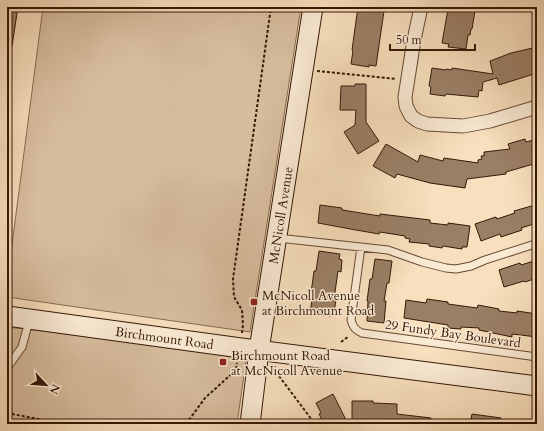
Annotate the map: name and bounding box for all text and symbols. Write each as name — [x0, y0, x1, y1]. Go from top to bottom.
scale bar — [390, 26, 475, 52]
text: 50 m — [396, 32, 423, 48]
street label: McNicoll Avenue — [265, 165, 298, 265]
place label: McNicoll Avenue at Birchmount Road — [262, 287, 374, 320]
marker: McNicoll Avenue at Birchmount Road — [249, 297, 259, 307]
street label: 29 Fundy Bay Boulevard — [384, 316, 522, 352]
street label: Birchmount Road — [114, 323, 215, 354]
place label: Birchmount Road at McNicoll Avenue — [231, 347, 342, 380]
marker: Birchmount Road at McNicoll Avenue — [218, 357, 228, 367]
north arrow — [26, 365, 66, 405]
text: N — [46, 382, 63, 397]

